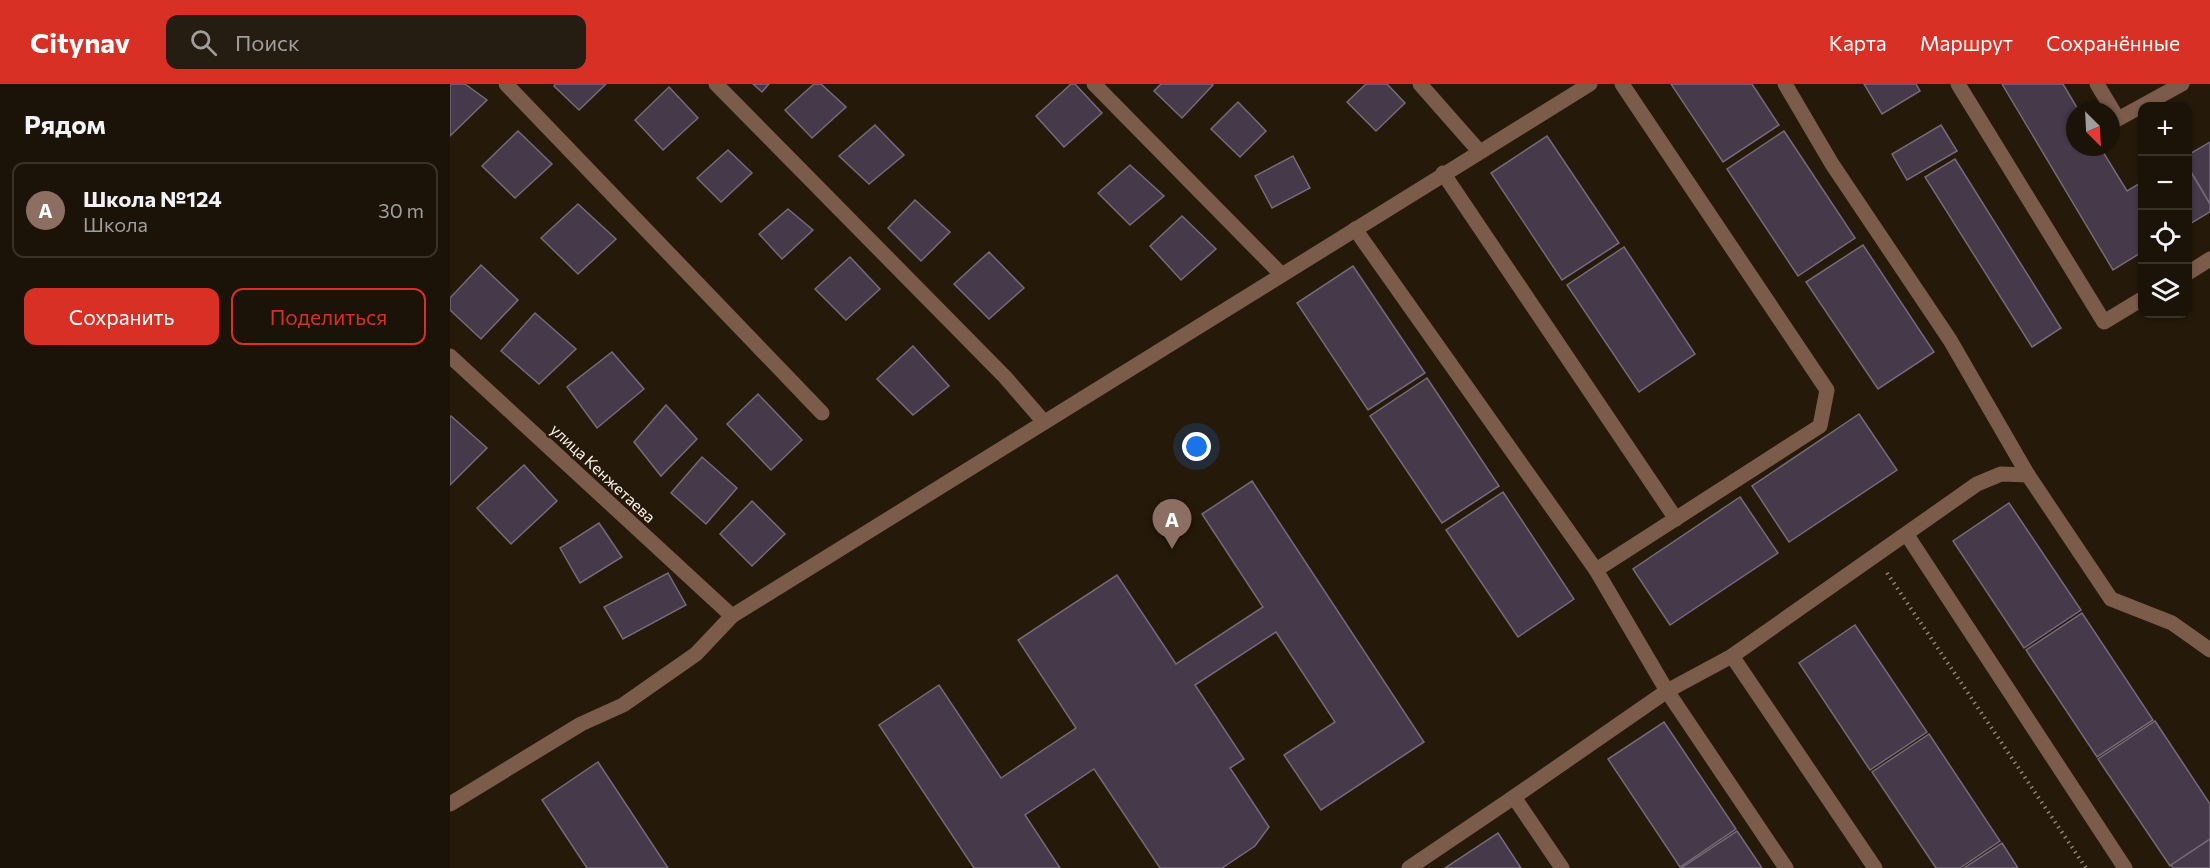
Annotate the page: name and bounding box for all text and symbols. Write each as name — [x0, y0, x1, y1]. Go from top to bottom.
search box — [166, 15, 586, 69]
text: Citynav — [30, 25, 130, 59]
icon: search — [187, 26, 220, 59]
text: Поиск — [235, 29, 300, 56]
text: Карта — [1829, 30, 1887, 55]
text: Маршрут — [1920, 30, 2013, 55]
text: Сохранённые — [2046, 30, 2180, 55]
north arrow — [2066, 102, 2120, 156]
map controls — [2138, 102, 2192, 318]
button: + — [2138, 102, 2192, 156]
text: Рядом — [24, 108, 106, 139]
button: − — [2138, 156, 2192, 210]
text: Школа №124 — [83, 185, 222, 212]
text: A — [38, 198, 53, 222]
text: 30 m — [378, 198, 424, 222]
button: locate — [2138, 210, 2192, 264]
text: Школа — [83, 212, 148, 236]
button: layers — [2138, 264, 2192, 318]
button: Сохранить — [24, 288, 219, 345]
button: Поделиться — [231, 288, 426, 345]
street label: улица Кенжетаева — [547, 419, 660, 526]
your location — [1182, 432, 1211, 461]
pin: A — [1152, 500, 1192, 549]

